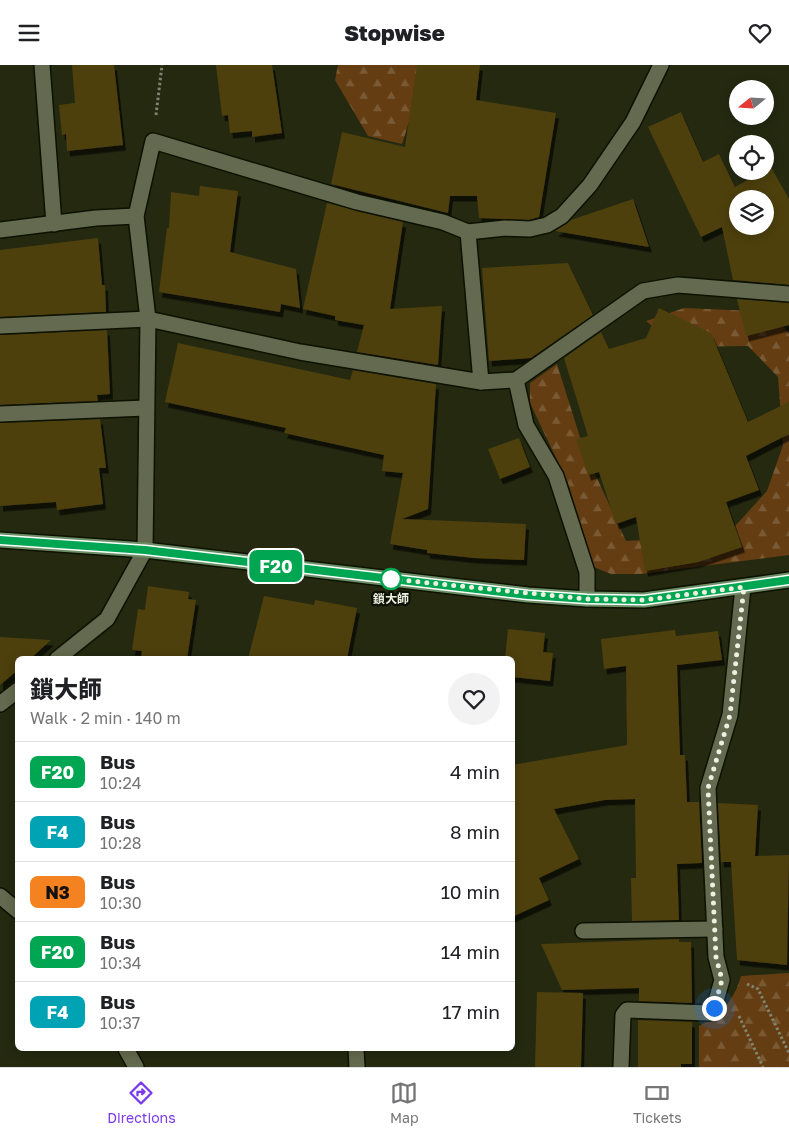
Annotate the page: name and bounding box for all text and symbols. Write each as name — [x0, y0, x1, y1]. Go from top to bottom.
icon: menu — [15, 19, 43, 47]
text: Stopwise — [344, 19, 445, 46]
icon: heart — [746, 19, 774, 47]
north arrow — [729, 80, 774, 125]
map controls — [729, 80, 774, 235]
button: locate — [729, 135, 774, 180]
button: layers — [729, 190, 774, 235]
line badge: F20 — [247, 550, 305, 582]
text: F20 — [259, 555, 293, 577]
marker: 鎖大師 — [380, 568, 402, 590]
place label: 鎖大師 — [372, 591, 409, 606]
button: heart — [448, 673, 500, 725]
text: 鎖大師 — [30, 674, 102, 703]
text: Walk · 2 min · 140 m — [30, 708, 181, 728]
text: Bus — [100, 750, 135, 773]
text: 4 min — [450, 760, 500, 783]
text: F20 — [41, 761, 74, 783]
text: 10:24 — [100, 773, 142, 793]
text: Bus — [100, 810, 135, 833]
text: 8 min — [450, 820, 500, 843]
text: F4 — [47, 821, 68, 843]
text: 10:28 — [100, 833, 142, 853]
text: Bus — [100, 870, 135, 893]
text: 10 min — [441, 880, 500, 903]
text: N3 — [45, 881, 70, 903]
text: 10:30 — [100, 893, 142, 913]
text: Bus — [100, 930, 135, 953]
text: 14 min — [441, 940, 500, 963]
text: F20 — [41, 941, 74, 963]
text: 10:34 — [100, 953, 142, 973]
text: Bus — [100, 990, 135, 1013]
your location — [702, 996, 727, 1021]
text: 17 min — [442, 1000, 500, 1023]
text: F4 — [47, 1001, 68, 1023]
text: 10:37 — [100, 1013, 140, 1033]
tab: Directions — [107, 1079, 176, 1126]
tab: Map — [390, 1079, 419, 1126]
tab: Tickets — [633, 1079, 682, 1126]

